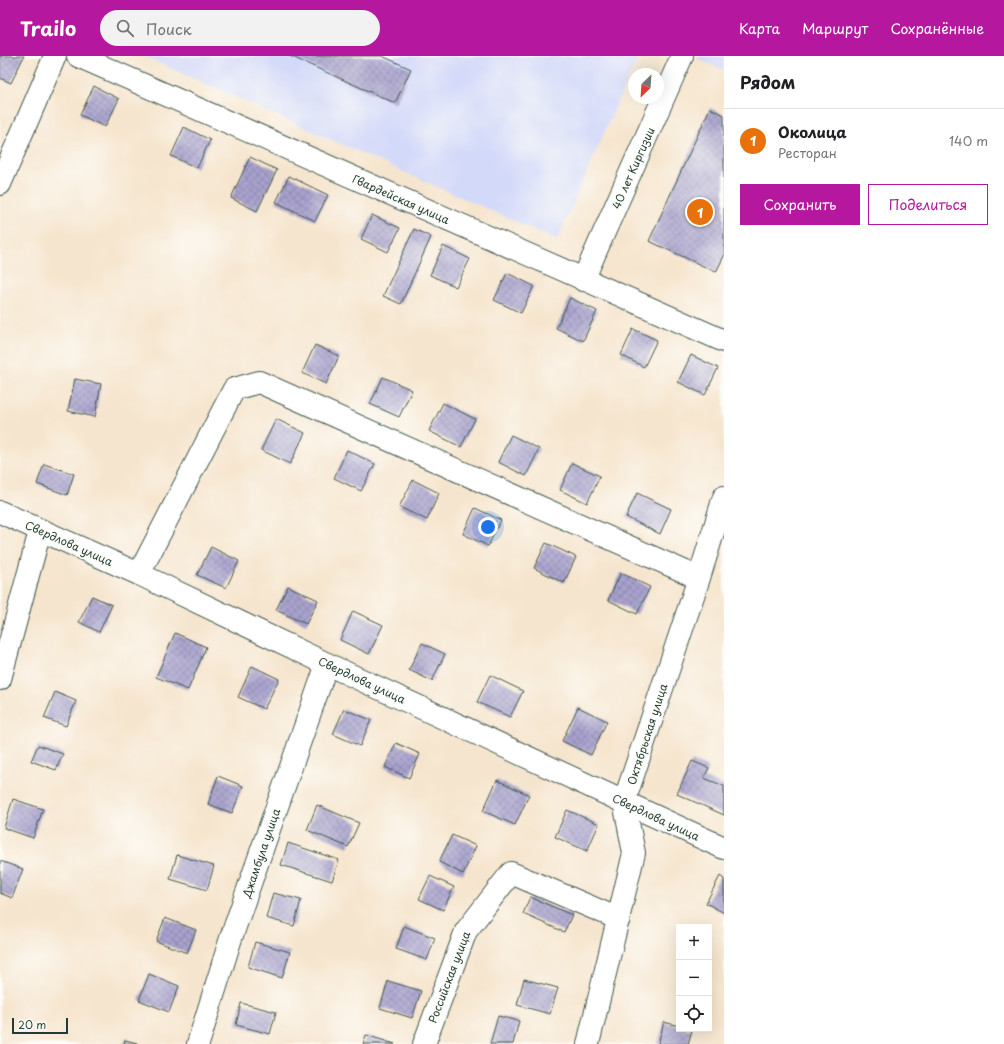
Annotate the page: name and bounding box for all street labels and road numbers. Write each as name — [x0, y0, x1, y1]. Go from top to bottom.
street label: 40 лет Киргизии — [607, 124, 659, 212]
street label: Гвардейская улица — [350, 170, 452, 228]
street label: Свердлова улица — [22, 516, 116, 570]
street label: Свердлова улица — [316, 652, 408, 708]
street label: Октябрьская улица — [623, 681, 671, 787]
street label: Свердлова улица — [610, 789, 702, 845]
street label: Джамбула улица — [237, 806, 284, 901]
street label: Российская улица — [424, 929, 474, 1025]

